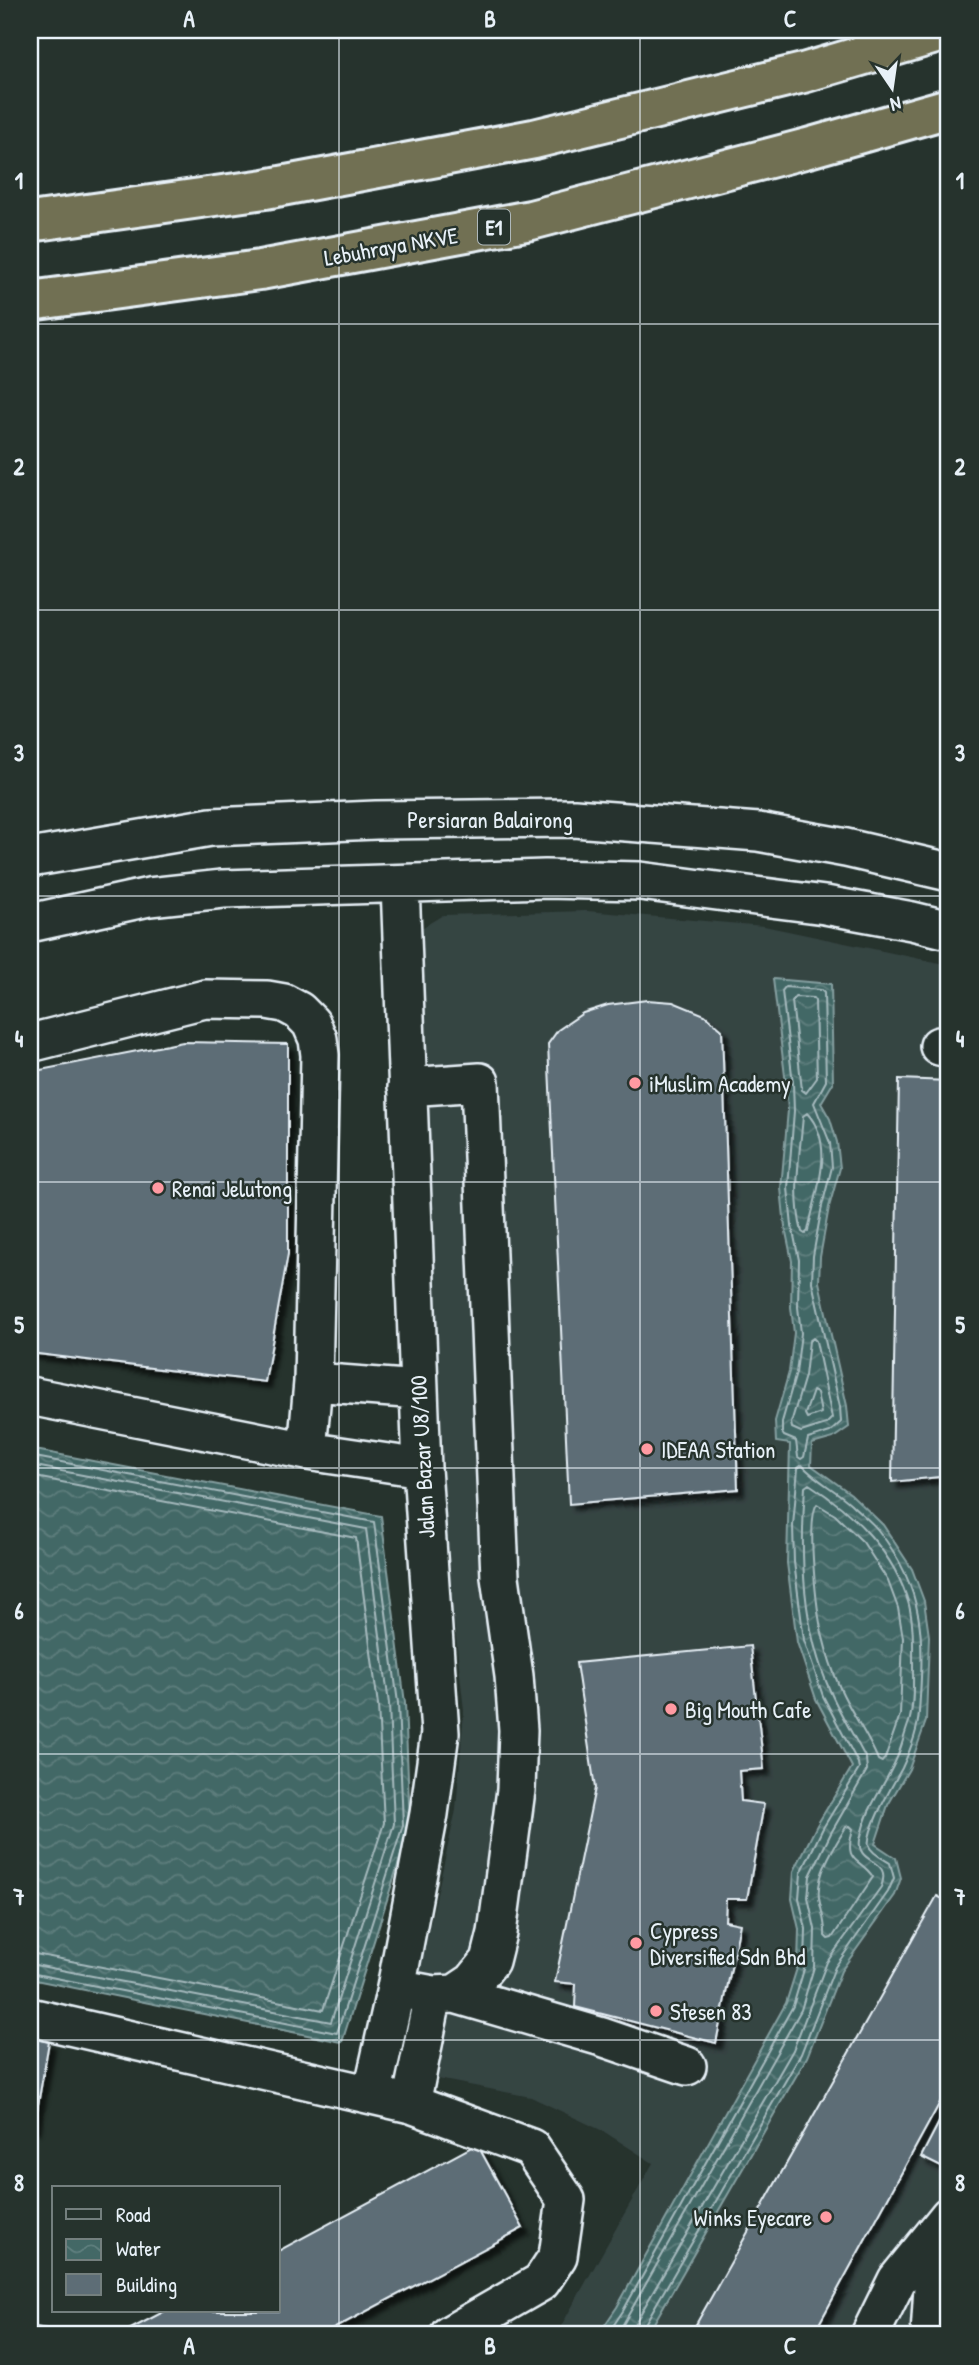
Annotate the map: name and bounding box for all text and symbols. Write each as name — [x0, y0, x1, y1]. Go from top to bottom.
text: A — [183, 3, 195, 34]
text: B — [484, 3, 496, 34]
text: C — [784, 3, 796, 34]
north arrow — [856, 52, 926, 122]
text: N — [888, 91, 904, 118]
text: 1 — [15, 165, 23, 196]
text: 1 — [956, 165, 964, 196]
road number: E1 — [478, 210, 510, 244]
street label: Lebuhraya NKVE — [322, 219, 460, 273]
text: 2 — [14, 451, 25, 482]
text: 2 — [955, 451, 966, 482]
text: 3 — [14, 737, 24, 768]
text: 3 — [955, 737, 965, 768]
street label: Persiaran Balairong — [407, 804, 573, 835]
text: 4 — [15, 1023, 24, 1054]
text: 4 — [956, 1023, 965, 1054]
place label: iMuslim Academy — [649, 1068, 791, 1099]
marker: iMuslim Academy — [627, 1075, 643, 1091]
place label: Renai Jelutong — [172, 1173, 292, 1204]
marker: Renai Jelutong — [150, 1180, 166, 1196]
text: 5 — [14, 1309, 24, 1340]
text: 5 — [955, 1309, 965, 1340]
street label: Jalan Bazar U8/100 — [402, 1375, 442, 1539]
place label: IDEAA Station — [661, 1434, 775, 1465]
marker: IDEAA Station — [639, 1441, 655, 1457]
text: 6 — [14, 1595, 24, 1626]
text: 6 — [955, 1595, 965, 1626]
place label: Big Mouth Cafe — [685, 1694, 811, 1725]
marker: Big Mouth Cafe — [663, 1701, 679, 1717]
text: 7 — [12, 1881, 25, 1912]
text: 7 — [953, 1881, 966, 1912]
place label: Cypress Diversified Sdn Bhd — [650, 1915, 805, 1972]
marker: Cypress Diversified Sdn Bhd — [628, 1935, 644, 1951]
place label: Stesen 83 — [670, 1996, 752, 2027]
marker: Stesen 83 — [648, 2003, 664, 2019]
text: 8 — [14, 2167, 24, 2198]
text: 8 — [955, 2167, 965, 2198]
legend — [52, 2186, 280, 2312]
text: Road — [116, 2200, 150, 2229]
place label: Winks Eyecare — [694, 2202, 812, 2233]
marker: Winks Eyecare — [818, 2209, 834, 2225]
text: Water — [116, 2234, 161, 2263]
text: Building — [116, 2270, 177, 2299]
text: A — [183, 2330, 195, 2361]
text: B — [484, 2330, 496, 2361]
text: C — [784, 2330, 796, 2361]

